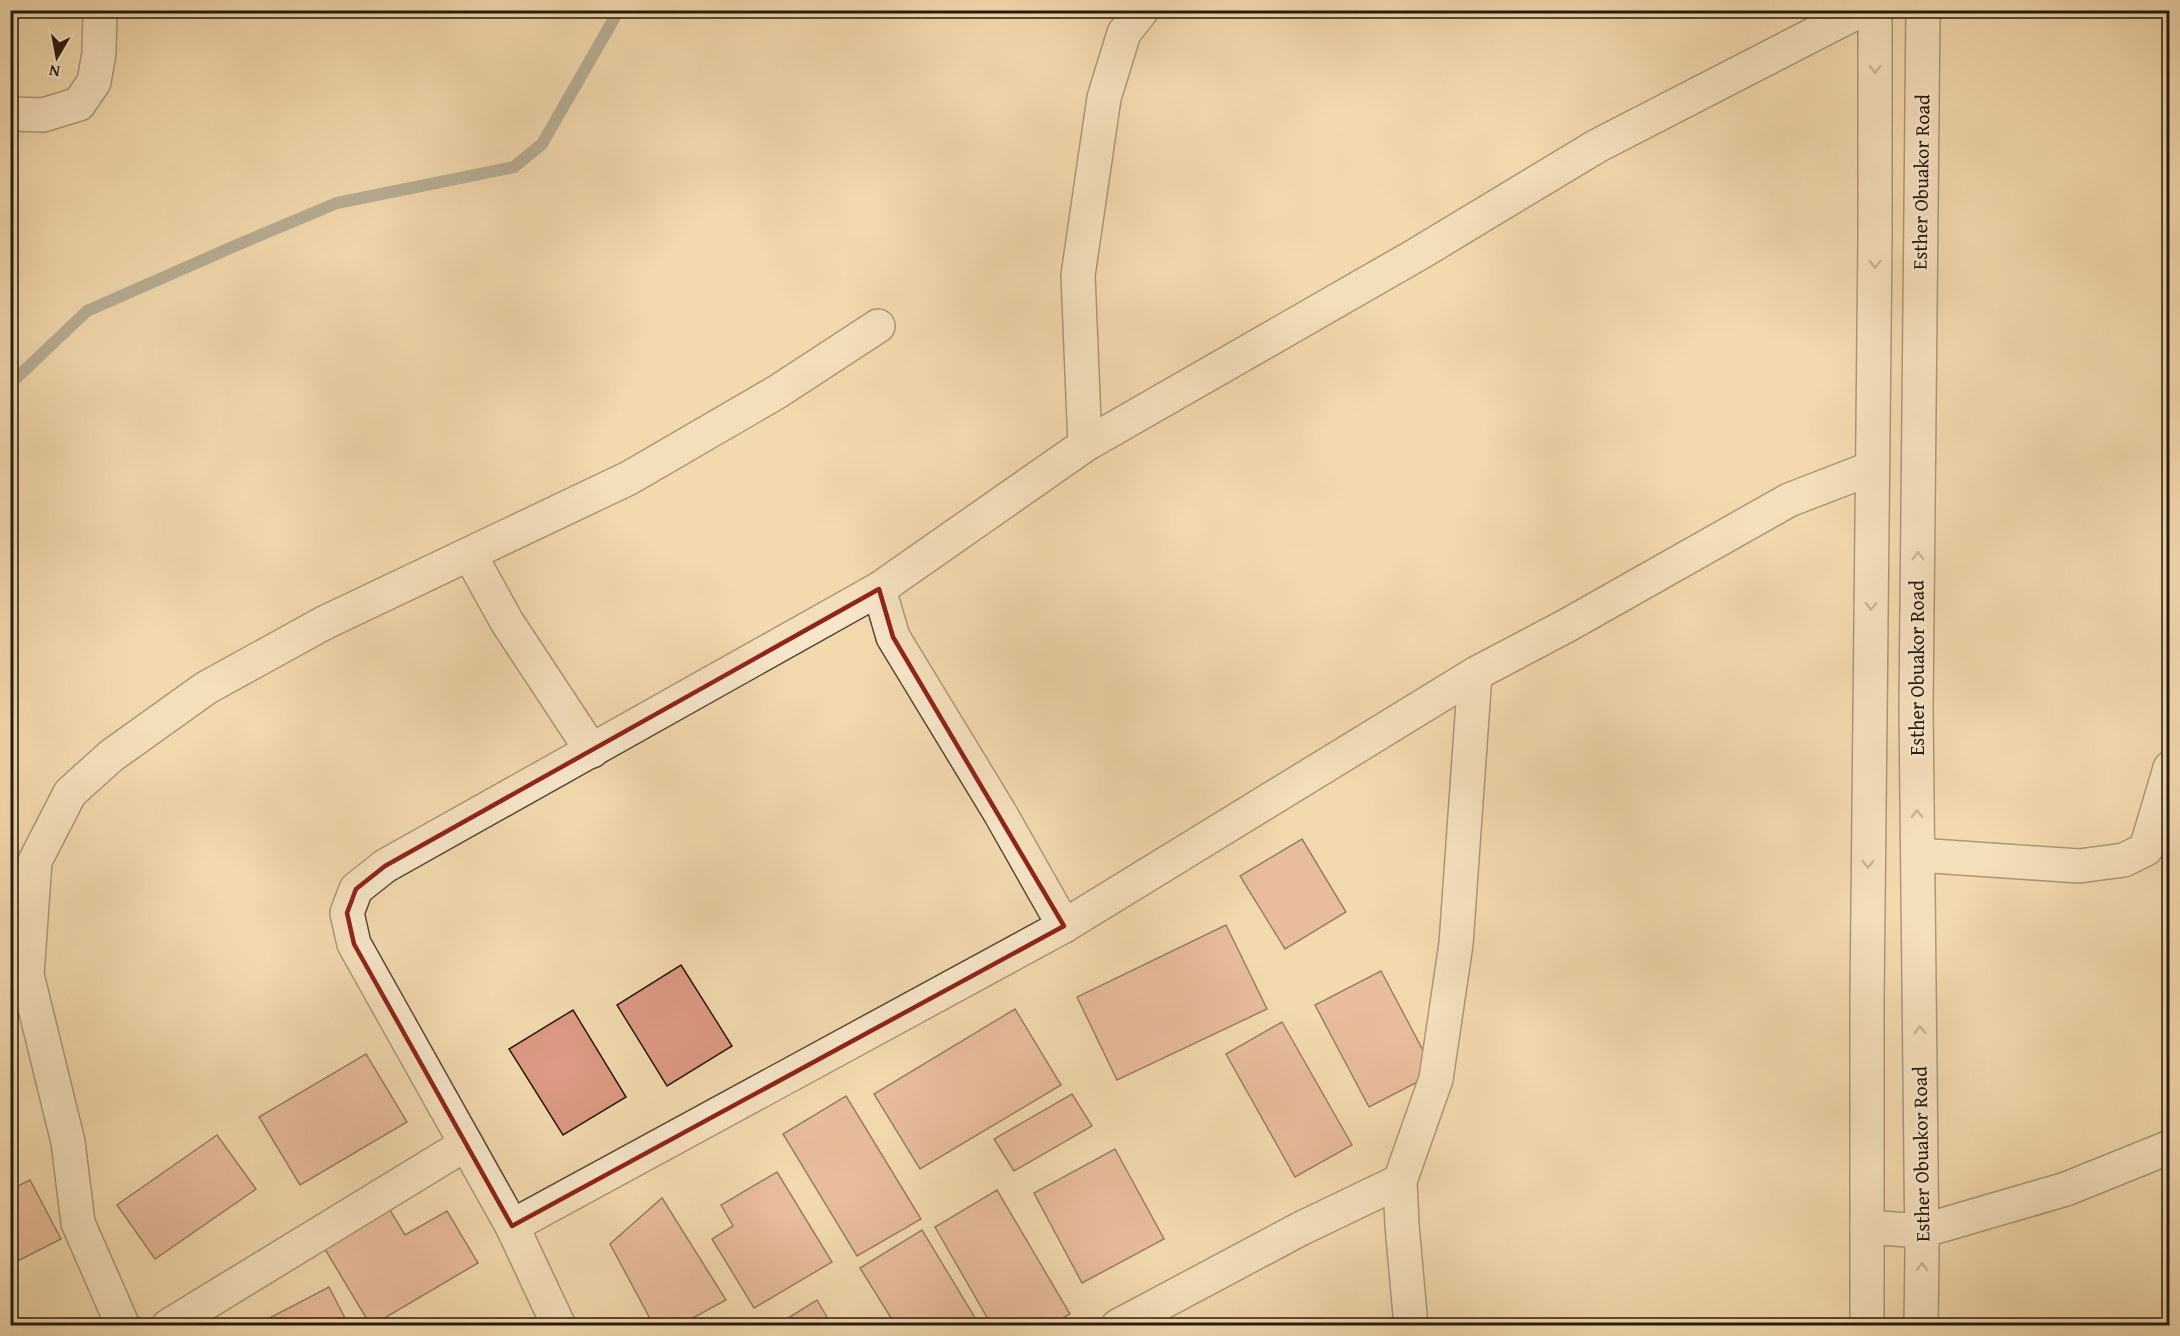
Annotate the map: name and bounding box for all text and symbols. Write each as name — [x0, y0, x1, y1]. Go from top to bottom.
north arrow — [27, 27, 87, 87]
text: N — [47, 59, 62, 85]
one-way arrow — [1869, 64, 1881, 73]
street label: Esther Obuakor Road — [1904, 94, 1937, 270]
one-way arrow — [1869, 259, 1881, 268]
one-way arrow — [1912, 552, 1924, 561]
street label: Esther Obuakor Road — [1902, 580, 1931, 756]
one-way arrow — [1865, 601, 1877, 610]
one-way arrow — [1911, 810, 1923, 819]
one-way arrow — [1862, 859, 1874, 868]
one-way arrow — [1914, 1026, 1926, 1035]
street label: Esther Obuakor Road — [1904, 1066, 1937, 1242]
one-way arrow — [1916, 1263, 1928, 1272]

